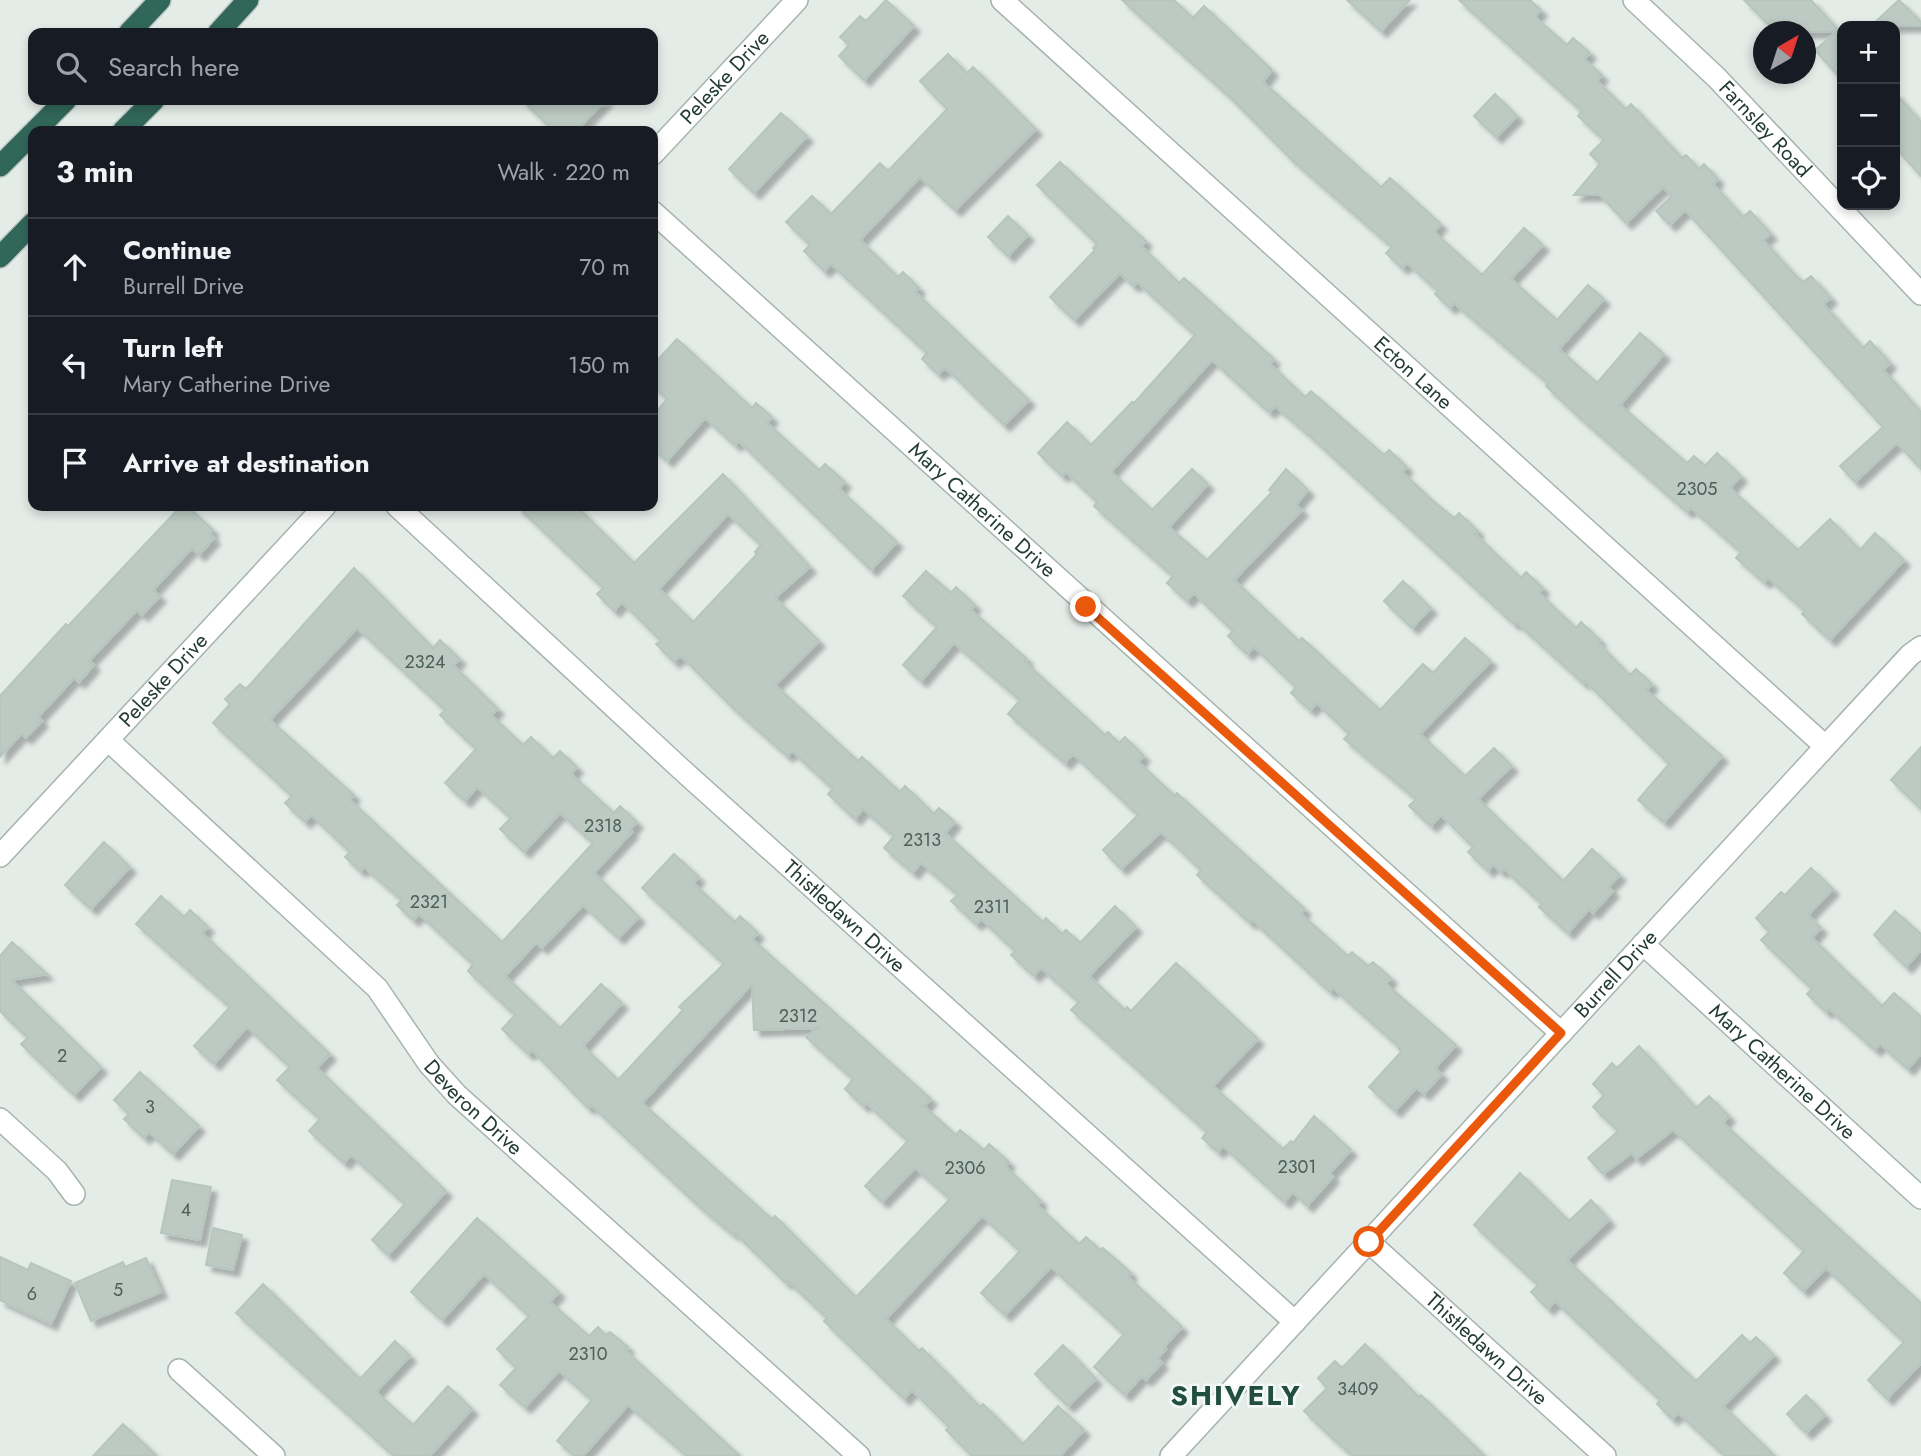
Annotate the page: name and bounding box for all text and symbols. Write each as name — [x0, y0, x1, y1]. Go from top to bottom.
north arrow — [1753, 21, 1816, 84]
map controls — [1837, 21, 1900, 210]
button: + — [1837, 21, 1900, 84]
street label: Peleske Drive — [673, 24, 776, 131]
search box — [28, 28, 658, 105]
icon: search — [52, 48, 90, 86]
text: Search here — [108, 48, 240, 86]
street label: Farnsley Road — [1712, 74, 1818, 184]
button: − — [1837, 84, 1900, 147]
button: locate — [1837, 147, 1900, 210]
text: 3 min — [56, 150, 134, 193]
text: Walk · 220 m — [498, 155, 630, 189]
text: Continue — [123, 231, 232, 269]
icon: ahead — [56, 248, 94, 286]
text: 70 m — [579, 250, 630, 284]
text: Burrell Drive — [123, 269, 244, 303]
text: Turn left — [123, 329, 223, 367]
street label: Ecton Lane — [1367, 329, 1459, 417]
icon: left — [56, 346, 94, 384]
text: 150 m — [568, 348, 630, 382]
text: Mary Catherine Drive — [123, 367, 330, 401]
street label: Mary Catherine Drive — [902, 435, 1063, 585]
icon: arrive — [56, 444, 94, 482]
text: Arrive at destination — [123, 444, 370, 482]
house number: 2305 — [1676, 476, 1718, 502]
route end — [1070, 591, 1101, 622]
street label: Peleske Drive — [112, 626, 215, 734]
house number: 2324 — [405, 649, 445, 675]
house number: 2318 — [584, 813, 622, 839]
house number: 2313 — [903, 827, 941, 853]
street label: Thistledawn Drive — [777, 853, 912, 980]
house number: 2321 — [410, 889, 448, 915]
house number: 2311 — [974, 894, 1010, 920]
street label: Burrell Drive — [1567, 923, 1664, 1025]
street label: Mary Catherine Drive — [1702, 996, 1863, 1147]
house number: 2312 — [779, 1003, 817, 1029]
house number: 2 — [57, 1043, 67, 1069]
street label: Deveron Drive — [417, 1053, 529, 1162]
house number: 3 — [145, 1094, 155, 1120]
house number: 2301 — [1278, 1154, 1316, 1180]
house number: 2306 — [944, 1155, 986, 1181]
house number: 4 — [181, 1197, 191, 1223]
route start — [1353, 1226, 1384, 1257]
house number: 5 — [113, 1277, 123, 1303]
house number: 6 — [27, 1281, 37, 1307]
street label: Thistledawn Drive — [1419, 1285, 1555, 1412]
house number: 2310 — [569, 1341, 608, 1367]
district label: SHIVELY — [1170, 1375, 1302, 1416]
house number: 3409 — [1337, 1376, 1379, 1402]

